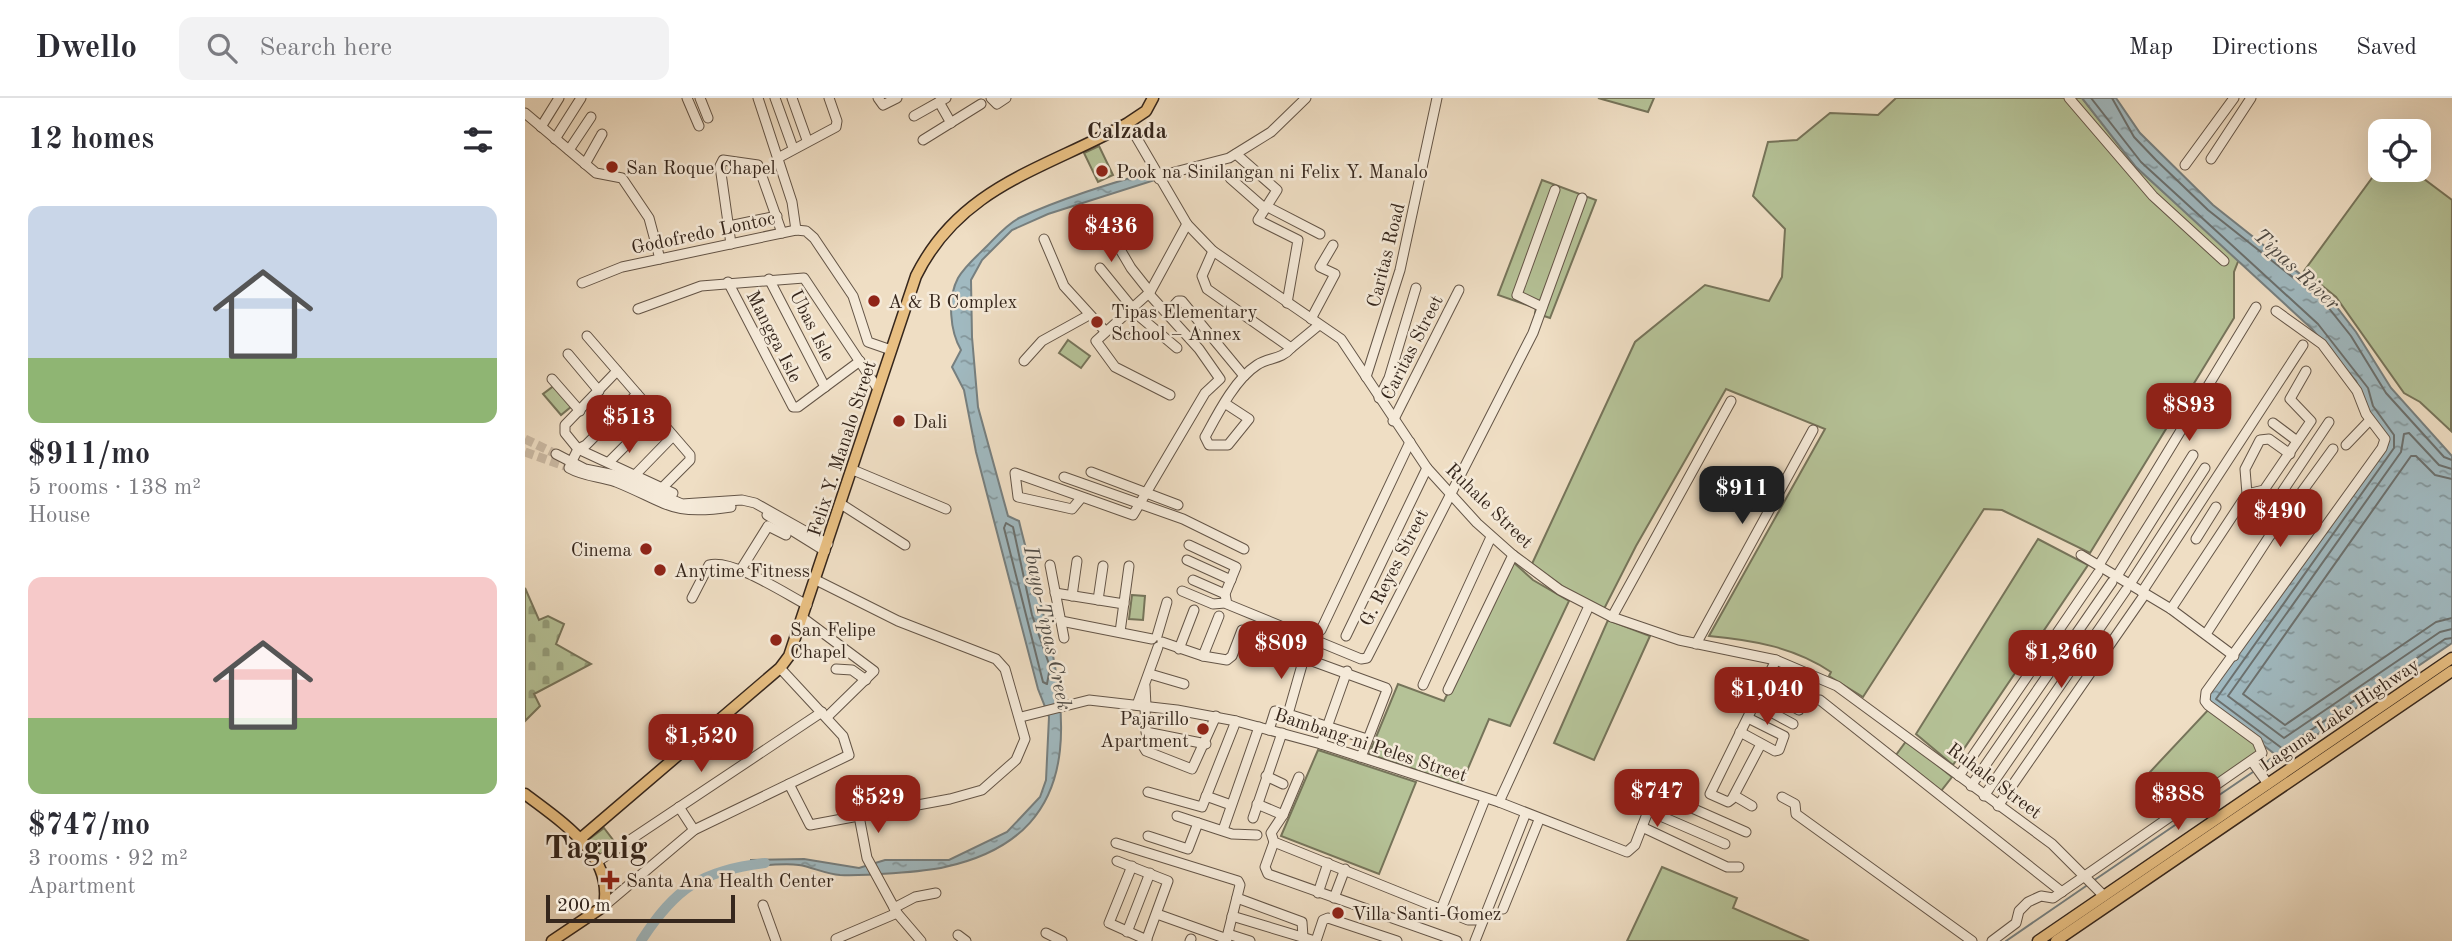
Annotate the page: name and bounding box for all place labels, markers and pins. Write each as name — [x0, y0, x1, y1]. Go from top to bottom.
marker: San Roque Chapel — [604, 159, 620, 175]
place label: San Roque Chapel — [626, 160, 776, 179]
marker: Pook na Sinilangan ni Felix Y. Manalo — [1094, 163, 1110, 179]
place label: Pook na Sinilangan ni Felix Y. Manalo — [1116, 164, 1428, 183]
pin: $436 — [1070, 204, 1152, 264]
marker: A & B Complex — [866, 293, 882, 309]
place label: A & B Complex — [888, 294, 1017, 313]
place label: Tipas Elementary School – Annex — [1111, 304, 1257, 345]
marker: Tipas Elementary School – Annex — [1089, 314, 1105, 330]
pin: $893 — [2148, 384, 2230, 443]
pin: $513 — [588, 396, 670, 455]
marker: Dali — [891, 413, 907, 429]
place label: Dali — [913, 414, 947, 433]
pin: $911 — [1701, 466, 1783, 526]
pin: $490 — [2239, 490, 2321, 549]
marker: Cinema — [638, 541, 654, 557]
place label: Cinema — [571, 542, 633, 561]
marker: Anytime Fitness — [652, 562, 668, 578]
place label: Anytime Fitness — [674, 563, 810, 582]
place label: San Felipe Chapel — [790, 622, 876, 663]
pin: $809 — [1240, 622, 1322, 681]
pin: $1,260 — [2004, 630, 2118, 690]
marker: San Felipe Chapel — [768, 632, 784, 648]
pin: $1,040 — [1710, 668, 1824, 727]
place label: Pajarillo Apartment — [1100, 711, 1189, 752]
pin: $1,520 — [644, 714, 758, 774]
marker: Pajarillo Apartment — [1195, 721, 1211, 737]
pin: $747 — [1616, 770, 1698, 829]
pin: $388 — [2137, 772, 2219, 832]
pin: $529 — [837, 776, 919, 835]
marker: Santa Ana Health Center — [600, 870, 620, 890]
place label: Santa Ana Health Center — [626, 873, 834, 892]
marker: Villa Santi-Gomez — [1330, 905, 1346, 921]
place label: Villa Santi-Gomez — [1352, 906, 1501, 925]

